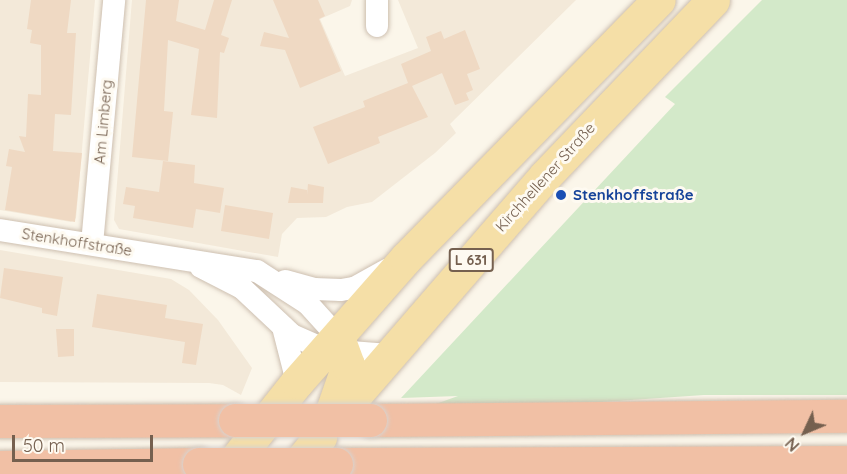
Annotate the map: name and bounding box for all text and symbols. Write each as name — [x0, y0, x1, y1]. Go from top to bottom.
street label: Am Limberg — [90, 79, 116, 165]
street label: Kirchhellener Straße — [491, 119, 599, 235]
place label: Stenkhoffstraße — [573, 186, 693, 204]
marker: Stenkhoffstraße — [554, 188, 568, 202]
street label: Stenkhoffstraße — [21, 224, 133, 260]
road number: L 631 — [448, 249, 494, 271]
north arrow — [775, 402, 835, 462]
scale bar — [15, 423, 156, 461]
text: N — [781, 433, 803, 456]
text: 50 m — [23, 434, 65, 457]

